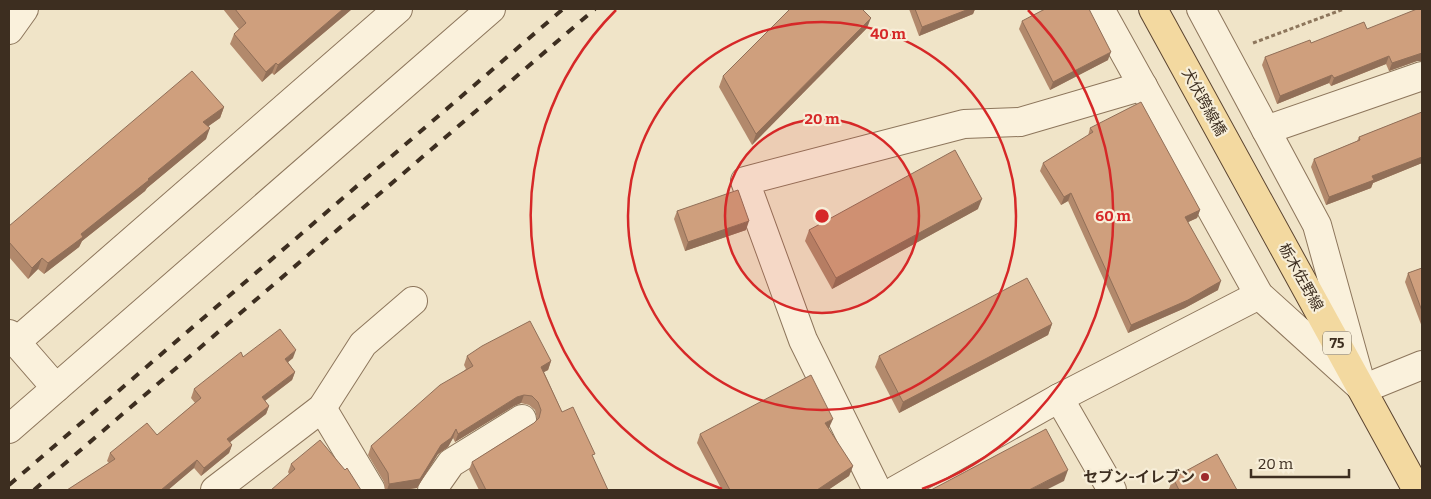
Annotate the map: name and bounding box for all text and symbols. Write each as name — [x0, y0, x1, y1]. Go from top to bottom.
text: 40 m — [870, 25, 907, 43]
street label: 犬伏跨線橋 — [1178, 65, 1230, 139]
text: 20 m — [805, 110, 840, 128]
centre of rings — [813, 207, 831, 225]
text: 60 m — [1095, 207, 1131, 225]
street label: 栃木佐野線 — [1275, 240, 1327, 314]
road number: 75 — [1323, 332, 1351, 354]
scale bar — [1251, 446, 1348, 478]
text: 20 m — [1258, 455, 1294, 473]
place label: セブン-イレブン — [1083, 468, 1195, 486]
marker: セブン-イレブン — [1199, 471, 1211, 483]

